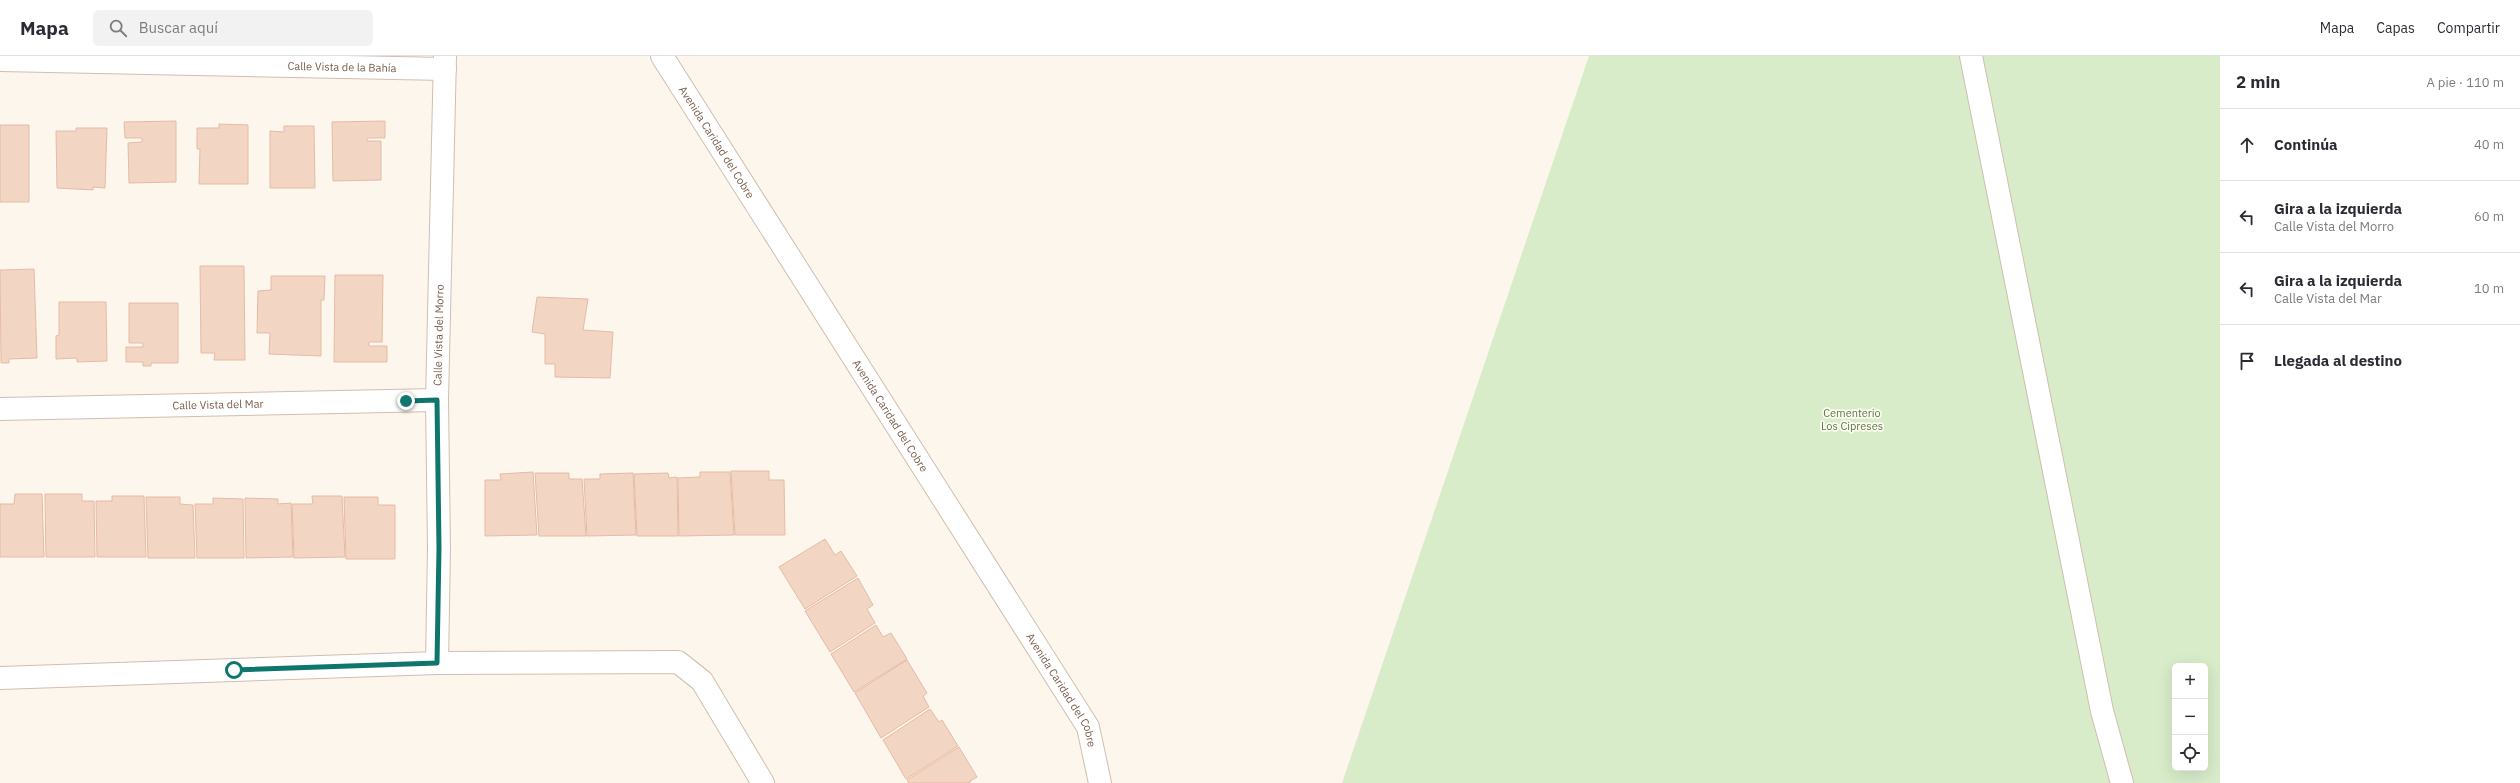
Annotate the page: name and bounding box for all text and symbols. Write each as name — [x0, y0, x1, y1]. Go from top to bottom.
search box — [93, 10, 373, 46]
text: Mapa — [20, 16, 69, 40]
icon: search — [107, 17, 129, 39]
text: Buscar aquí — [139, 18, 218, 37]
text: Mapa — [2320, 19, 2354, 37]
text: Capas — [2376, 19, 2415, 37]
text: Compartir — [2437, 19, 2500, 37]
street label: Calle Vista de la Bahía — [287, 59, 397, 75]
text: 2 min — [2236, 71, 2280, 93]
text: A pie · 110 m — [2426, 74, 2504, 91]
street label: Avenida Caridad del Cobre — [676, 83, 758, 201]
icon: ahead — [2236, 134, 2258, 156]
text: Continúa — [2274, 135, 2338, 154]
text: 40 m — [2474, 136, 2504, 153]
text: Gira a la izquierda — [2274, 199, 2402, 218]
icon: left — [2236, 206, 2258, 228]
text: 60 m — [2474, 208, 2504, 225]
text: Calle Vista del Morro — [2274, 218, 2394, 235]
text: Gira a la izquierda — [2274, 271, 2402, 290]
icon: left — [2236, 278, 2258, 300]
text: 10 m — [2474, 280, 2504, 297]
street label: Calle Vista del Morro — [430, 284, 447, 386]
text: Calle Vista del Mar — [2274, 290, 2382, 307]
icon: arrive — [2236, 350, 2258, 372]
text: Llegada al destino — [2274, 351, 2402, 370]
street label: Avenida Caridad del Cobre — [849, 357, 931, 474]
route end — [397, 392, 415, 410]
street label: Calle Vista del Mar — [172, 397, 264, 412]
park label: Cementerio Los Cipreses — [1821, 406, 1883, 433]
street label: Avenida Caridad del Cobre — [1023, 630, 1099, 748]
route start — [225, 661, 243, 679]
map controls — [2172, 663, 2208, 771]
button: + — [2172, 663, 2208, 699]
button: − — [2172, 699, 2208, 735]
button: locate — [2172, 735, 2208, 771]

